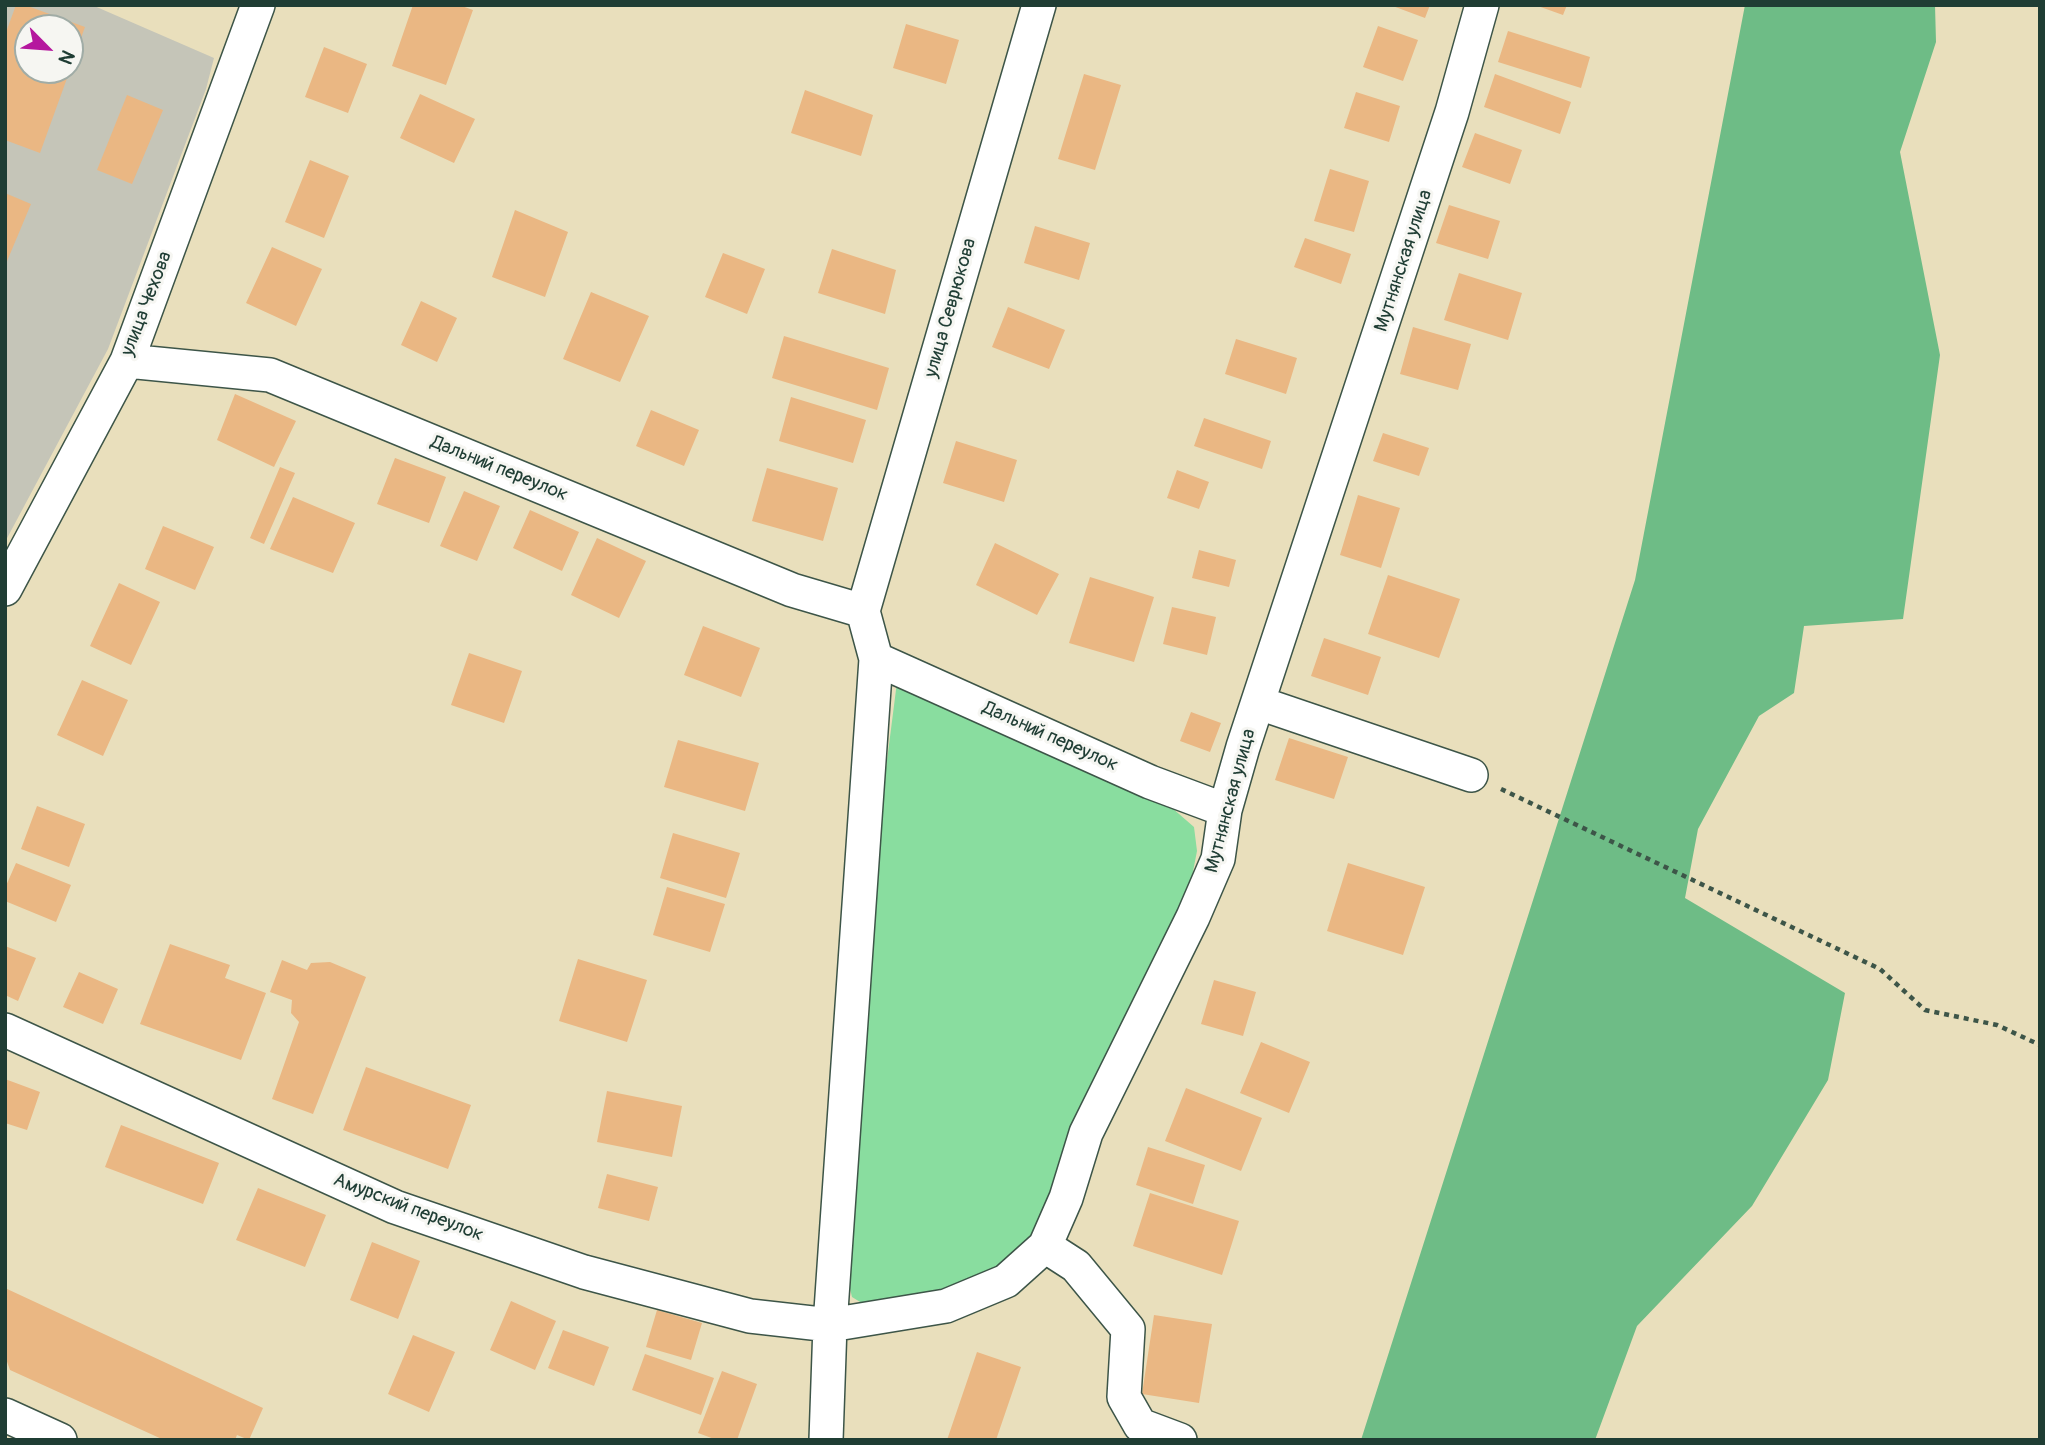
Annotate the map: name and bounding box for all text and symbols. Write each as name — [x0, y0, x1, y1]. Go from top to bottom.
north arrow — [14, 14, 84, 84]
text: N — [53, 46, 80, 68]
street label: Мутнянская улица — [1370, 187, 1438, 335]
street label: улица Севрюкова — [920, 236, 982, 380]
street label: улица Чехова — [117, 249, 177, 359]
street label: Дальний переулок — [427, 431, 571, 507]
street label: Дальний переулок — [979, 697, 1121, 777]
street label: Мутнянская улица — [1201, 727, 1261, 875]
street label: Амурский переулок — [330, 1169, 486, 1247]

